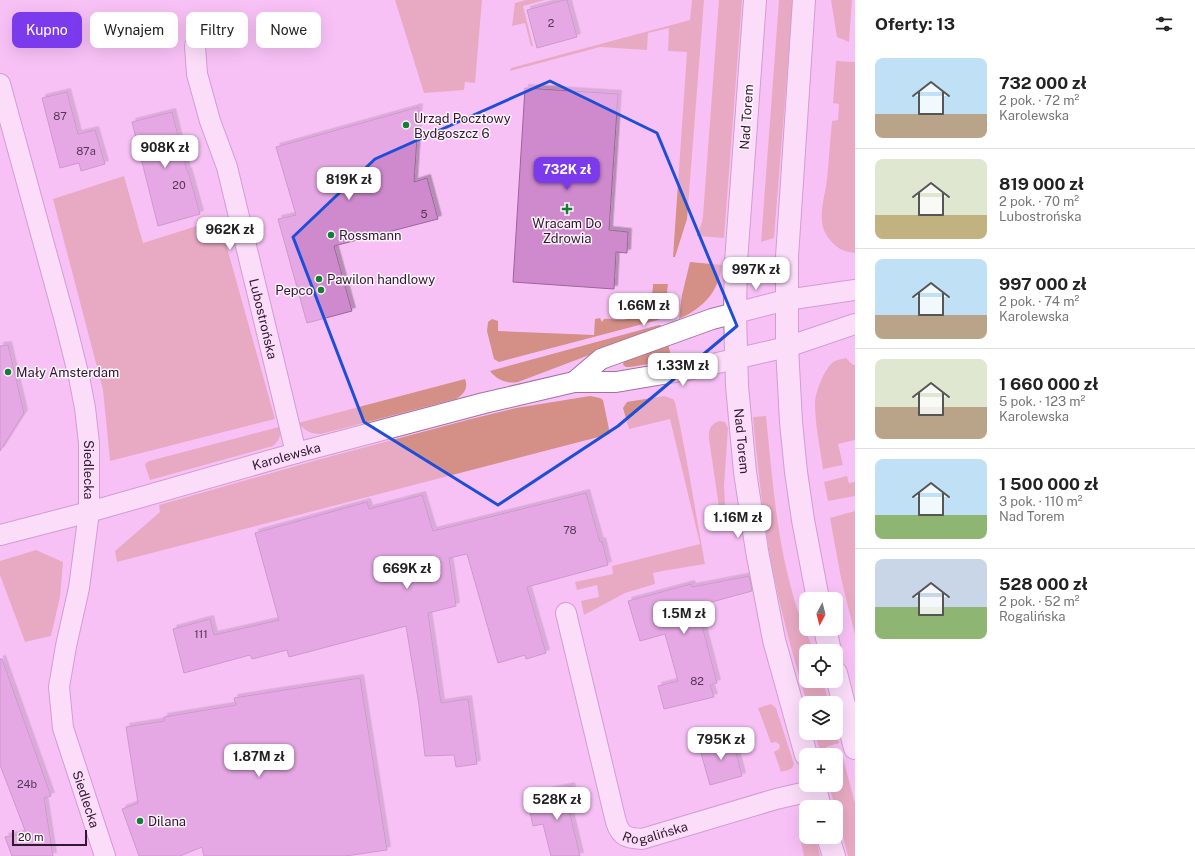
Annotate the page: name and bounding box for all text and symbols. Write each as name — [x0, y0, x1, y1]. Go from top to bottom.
chip: Kupno — [12, 12, 82, 48]
chip: Wynajem — [90, 12, 178, 48]
chip: Filtry — [186, 12, 248, 48]
chip: Nowe — [256, 12, 321, 48]
icon: filters — [1153, 13, 1175, 35]
text: Oferty: 13 — [875, 14, 955, 34]
house number: 2 — [548, 17, 555, 29]
text: 732 000 zł — [999, 73, 1087, 93]
icon: home — [907, 74, 955, 122]
street label: Nad Torem — [737, 84, 756, 150]
text: 2 pok. · 72 m² — [999, 93, 1079, 108]
text: Karolewska — [999, 108, 1069, 123]
house number: 87 — [53, 110, 67, 122]
place label: Urząd Pocztowy Bydgoszcz 6 — [414, 111, 511, 141]
marker: Urząd Pocztowy Bydgoszcz 6 — [401, 120, 411, 130]
pin: 908K zł — [128, 135, 202, 169]
text: 908K zł — [140, 140, 190, 155]
house number: 87a — [76, 145, 96, 157]
pin: 732K zł — [530, 157, 604, 191]
text: 732K zł — [543, 162, 591, 177]
pin: 819K zł — [312, 167, 386, 201]
text: 819K zł — [326, 172, 372, 187]
text: 819 000 zł — [999, 174, 1084, 194]
icon: home — [907, 175, 955, 223]
house number: 20 — [172, 179, 186, 191]
text: 2 pok. · 70 m² — [999, 194, 1079, 209]
marker: Wracam Do Zdrowia — [562, 204, 572, 214]
house number: 5 — [420, 208, 428, 220]
text: Lubostrońska — [999, 209, 1081, 224]
place label: Wracam Do Zdrowia — [532, 216, 602, 246]
pin: 962K zł — [193, 217, 267, 251]
text: 962K zł — [206, 222, 254, 237]
place label: Rossmann — [339, 228, 401, 243]
marker: Rossmann — [326, 230, 336, 240]
pin: 997K zł — [719, 257, 793, 291]
text: 997K zł — [732, 262, 780, 277]
place label: Pawilon handlowy — [327, 272, 435, 287]
marker: Pawilon handlowy — [314, 274, 324, 284]
text: 997 000 zł — [999, 274, 1087, 294]
icon: home — [907, 275, 955, 323]
street label: Lubostrońska — [246, 277, 280, 361]
place label: Pepco — [275, 283, 313, 298]
marker: Pepco — [316, 285, 326, 295]
pin: 1.66M zł — [603, 293, 685, 327]
text: 2 pok. · 74 m² — [999, 294, 1079, 309]
text: 1.66M zł — [618, 298, 670, 313]
text: Karolewska — [999, 309, 1069, 324]
pin: 1.33M zł — [642, 353, 724, 387]
text: 1.33M zł — [657, 358, 709, 373]
place label: Mały Amsterdam — [16, 365, 119, 380]
marker: Mały Amsterdam — [3, 367, 13, 377]
text: 1 660 000 zł — [999, 374, 1099, 394]
icon: home — [907, 375, 955, 423]
text: 5 pok. · 123 m² — [999, 394, 1085, 409]
street label: Nad Torem — [731, 408, 752, 474]
text: Karolewska — [999, 409, 1069, 424]
street label: Siedlecka — [81, 440, 96, 499]
street label: Karolewska — [251, 440, 322, 473]
text: 1 500 000 zł — [999, 474, 1099, 494]
icon: home — [907, 475, 955, 523]
text: 3 pok. · 110 m² — [999, 494, 1083, 509]
pin: 1.16M zł — [697, 505, 779, 539]
text: Nad Torem — [999, 509, 1065, 524]
text: 1.16M zł — [713, 510, 763, 525]
house number: 78 — [563, 524, 577, 536]
pin: 669K zł — [370, 556, 444, 590]
text: 669K zł — [382, 561, 432, 576]
text: 528 000 zł — [999, 574, 1088, 594]
icon: home — [907, 575, 955, 623]
north arrow — [799, 592, 843, 636]
map controls — [799, 592, 843, 844]
text: 2 pok. · 52 m² — [999, 594, 1080, 609]
pin: 1.5M zł — [647, 601, 721, 635]
text: 1.5M zł — [662, 606, 706, 621]
text: Rogalińska — [999, 609, 1065, 624]
house number: 111 — [194, 628, 208, 640]
button: locate — [799, 644, 843, 688]
house number: 82 — [690, 675, 704, 687]
button: layers — [799, 696, 843, 740]
pin: 795K zł — [684, 727, 758, 761]
text: 795K zł — [697, 732, 745, 747]
pin: 1.87M zł — [218, 744, 300, 778]
button: + — [799, 748, 843, 792]
text: 1.87M zł — [233, 749, 285, 764]
street label: Siedlecka — [69, 769, 102, 830]
house number: 24b — [17, 778, 37, 790]
pin: 528K zł — [520, 787, 594, 821]
text: 528K zł — [532, 792, 582, 807]
button: − — [799, 800, 843, 844]
place label: Dilana — [148, 814, 186, 829]
marker: Dilana — [135, 816, 145, 826]
street label: Rogalińska — [620, 819, 690, 848]
scale bar — [12, 828, 87, 847]
text: 20 m — [18, 831, 43, 843]

